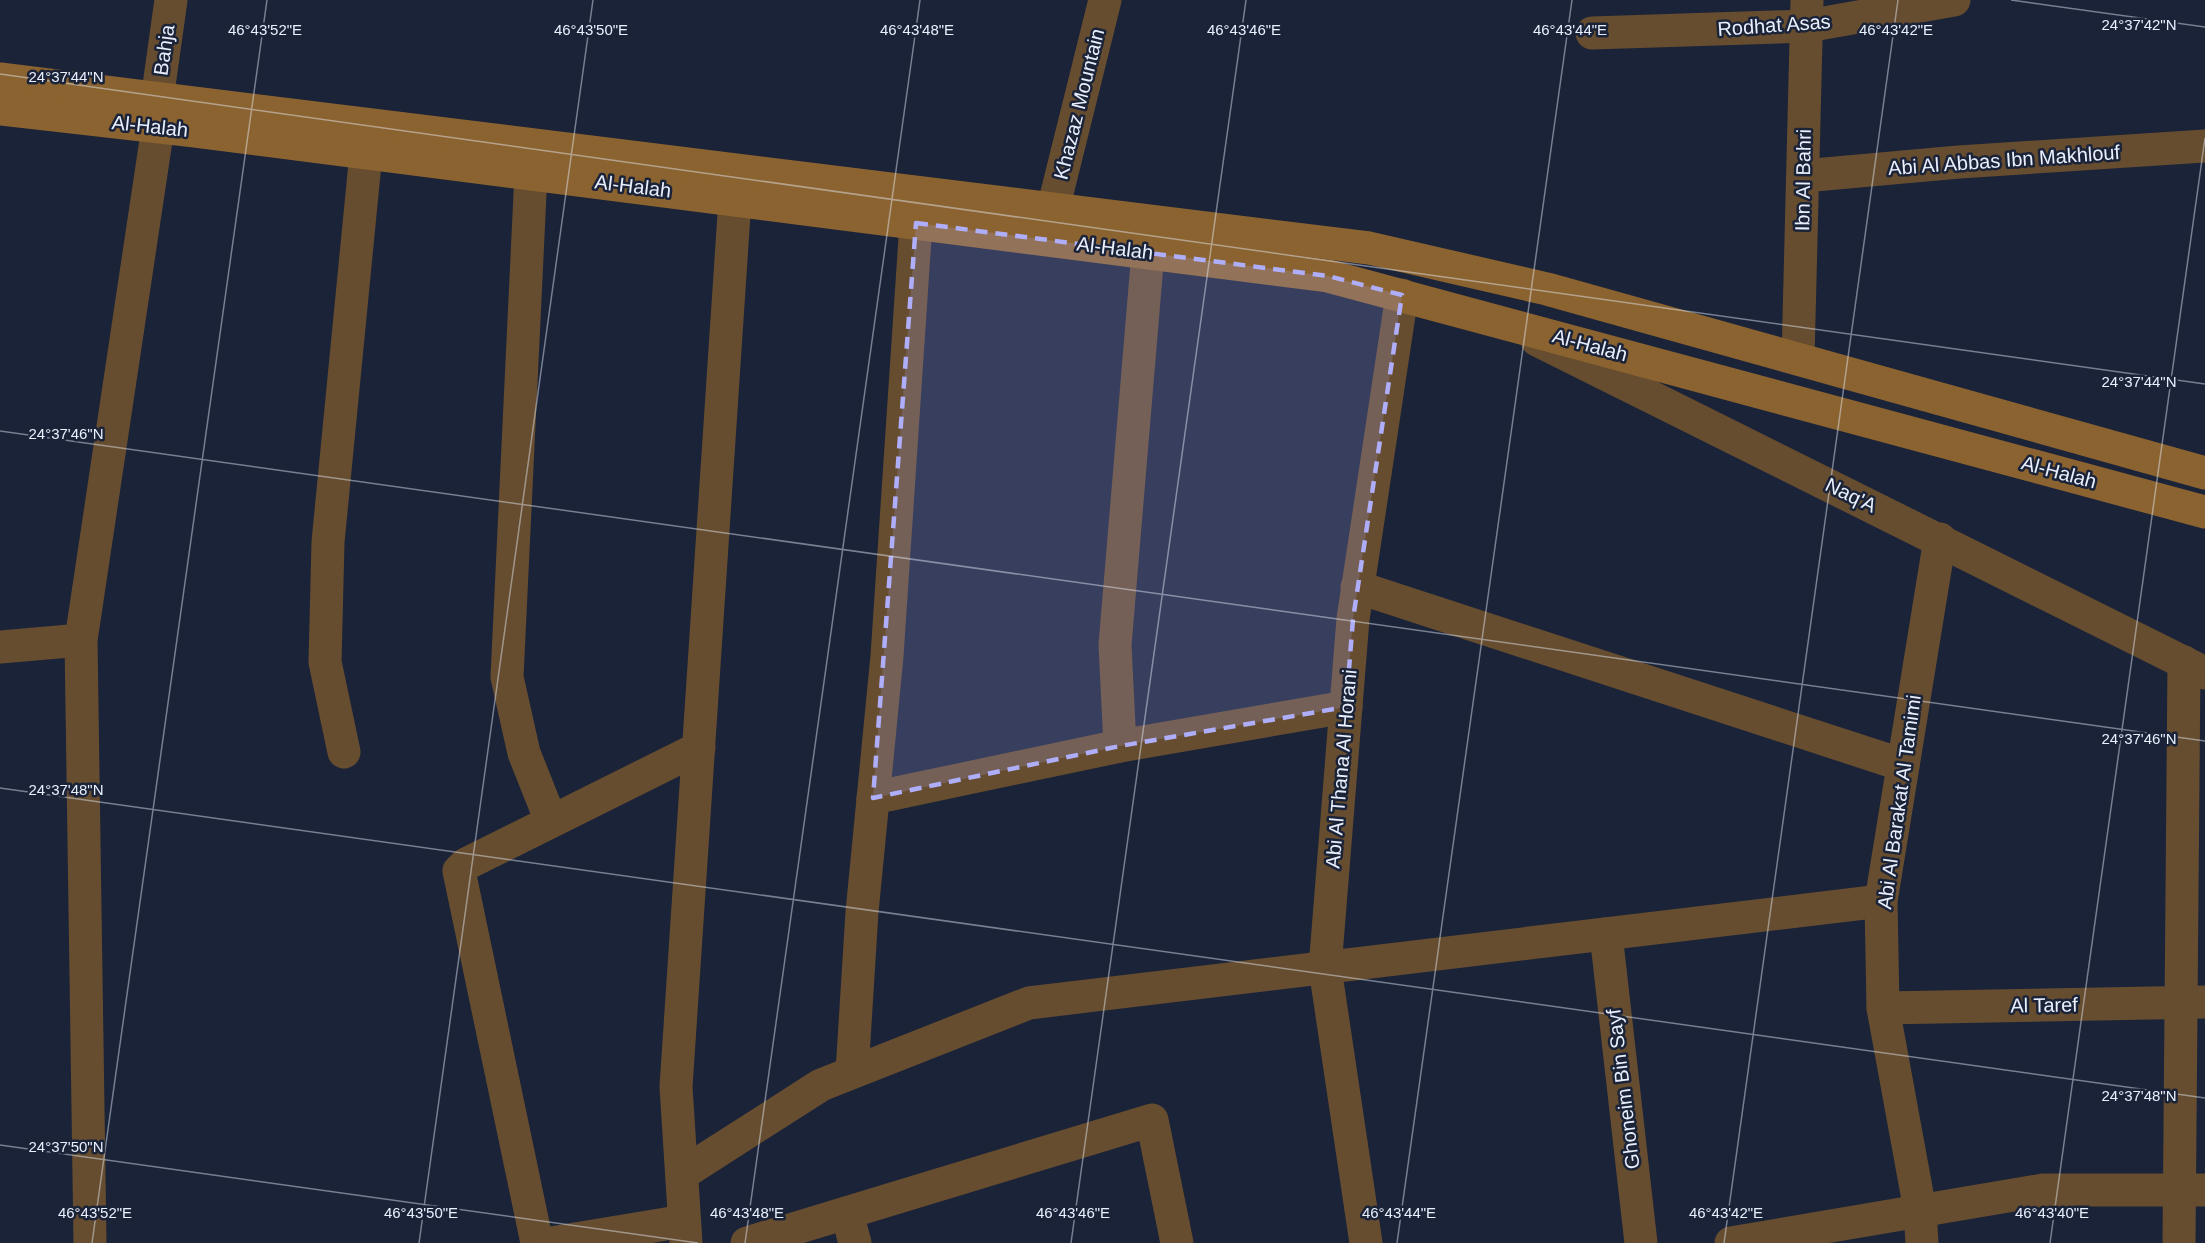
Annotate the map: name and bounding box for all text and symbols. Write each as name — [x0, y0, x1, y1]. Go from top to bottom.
street label: Rodhat Asas — [1717, 10, 1831, 40]
text: 24°37'42"N — [2101, 16, 2177, 33]
text: 46°43'52"E — [228, 21, 302, 38]
text: 46°43'50"E — [554, 21, 628, 38]
text: 46°43'48"E — [880, 21, 954, 38]
text: 46°43'46"E — [1207, 21, 1281, 38]
text: 46°43'44"E — [1533, 21, 1607, 38]
text: 46°43'42"E — [1859, 21, 1933, 38]
street label: Bahja — [150, 22, 179, 77]
street label: Khazaz Mountain — [1050, 26, 1108, 182]
text: 24°37'44"N — [28, 68, 104, 85]
street label: Al-Halah — [111, 111, 189, 141]
street label: Ibn Al Bahri — [1791, 129, 1815, 231]
street label: Abi Al Abbas Ibn Makhlouf — [1887, 141, 2121, 179]
street label: Al-Halah — [594, 170, 672, 202]
street label: Al-Halah — [1076, 232, 1154, 264]
street label: Al-Halah — [1550, 324, 1630, 366]
text: 24°37'44"N — [2101, 373, 2177, 390]
text: 24°37'46"N — [28, 425, 104, 442]
street label: Al-Halah — [2019, 451, 2099, 493]
street label: Naq'A — [1822, 473, 1881, 517]
street label: Abi Al Thana Al Horani — [1321, 669, 1361, 869]
street label: Abi Al Barakat Al Tamimi — [1873, 693, 1925, 911]
text: 24°37'46"N — [2101, 730, 2177, 747]
text: 24°37'48"N — [28, 781, 104, 798]
street label: Al Taref — [2010, 993, 2078, 1017]
street label: Ghoneim Bin Sayf — [1602, 1007, 1644, 1170]
text: 24°37'48"N — [2101, 1087, 2177, 1104]
text: 24°37'50"N — [28, 1138, 104, 1155]
text: 46°43'52"E — [58, 1204, 132, 1221]
text: 46°43'50"E — [384, 1204, 458, 1221]
text: 46°43'48"E — [710, 1204, 784, 1221]
text: 46°43'46"E — [1036, 1204, 1110, 1221]
text: 46°43'44"E — [1362, 1204, 1436, 1221]
text: 46°43'42"E — [1689, 1204, 1763, 1221]
text: 46°43'40"E — [2015, 1204, 2089, 1221]

